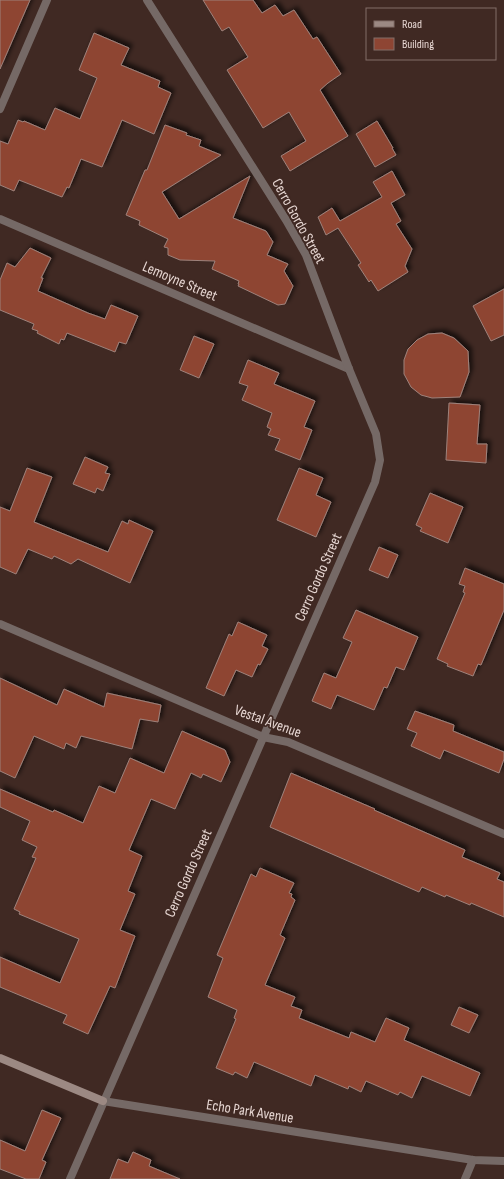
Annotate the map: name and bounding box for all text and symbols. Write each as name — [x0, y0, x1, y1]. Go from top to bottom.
legend — [366, 8, 496, 60]
text: Road — [402, 17, 422, 32]
text: Building — [402, 37, 434, 52]
street label: Cerro Gordo Street — [267, 175, 330, 268]
street label: Lemoyne Street — [140, 257, 220, 306]
street label: Cerro Gordo Street — [291, 530, 347, 624]
street label: Vestal Avenue — [232, 701, 304, 742]
street label: Cerro Gordo Street — [161, 826, 217, 920]
street label: Echo Park Avenue — [205, 1095, 295, 1128]

